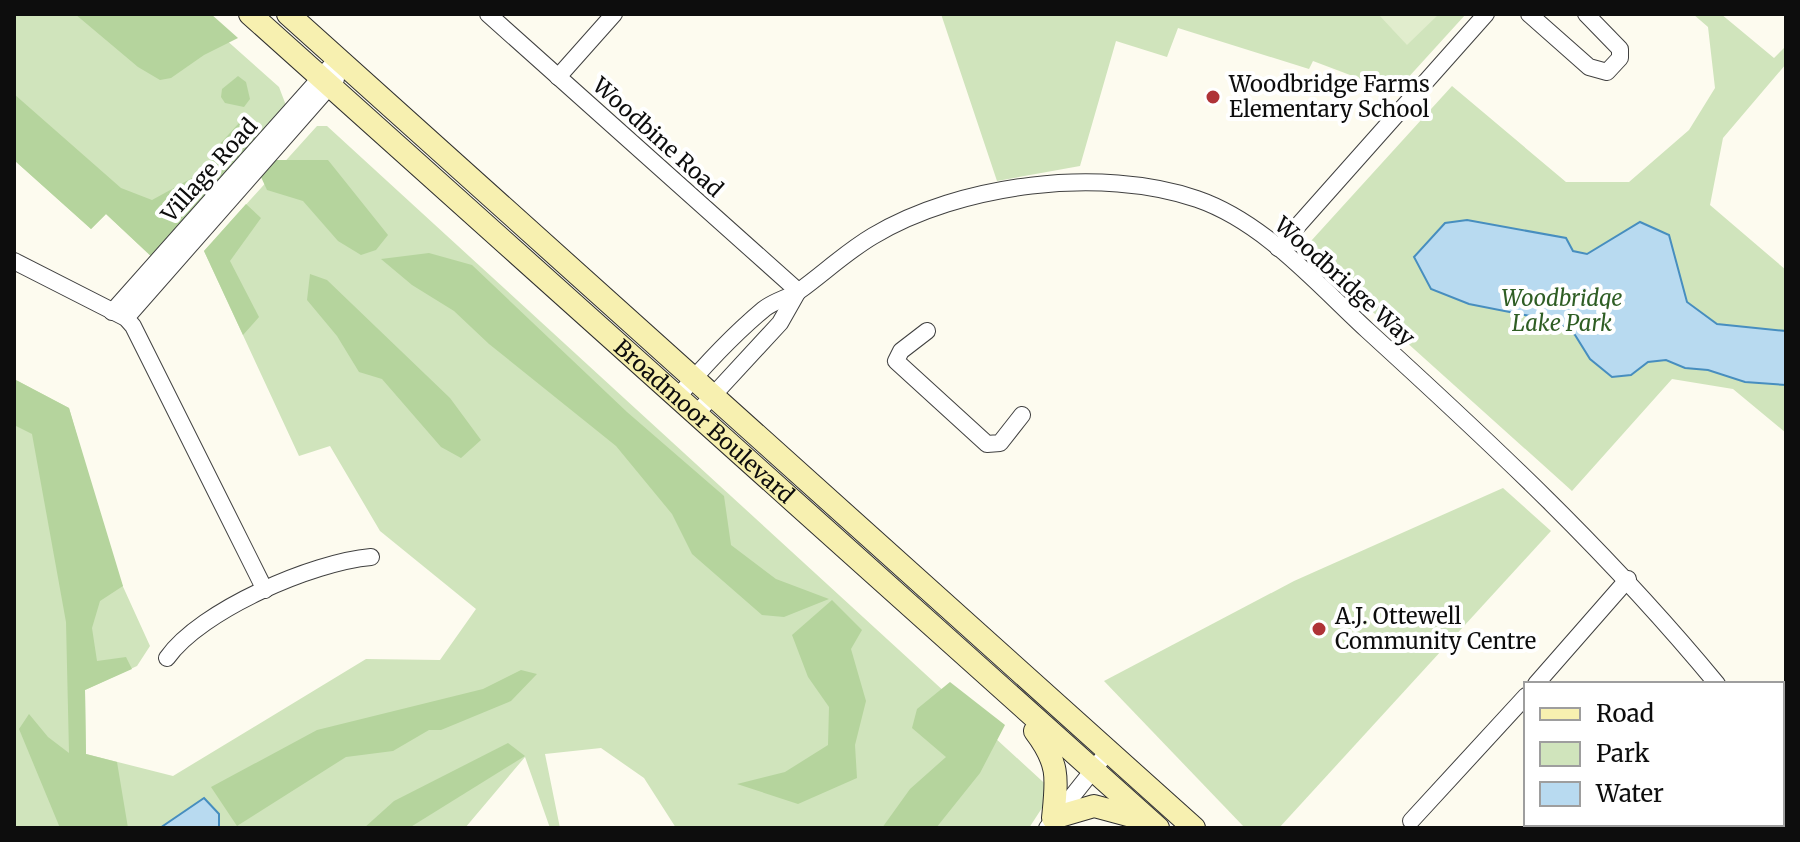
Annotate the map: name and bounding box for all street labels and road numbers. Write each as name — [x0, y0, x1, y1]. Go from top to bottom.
street label: Woodbine Road — [586, 70, 729, 203]
street label: Village Road — [154, 112, 263, 228]
street label: Woodbridge Way — [1268, 210, 1421, 352]
street label: Broadmoor Boulevard — [608, 333, 800, 509]

